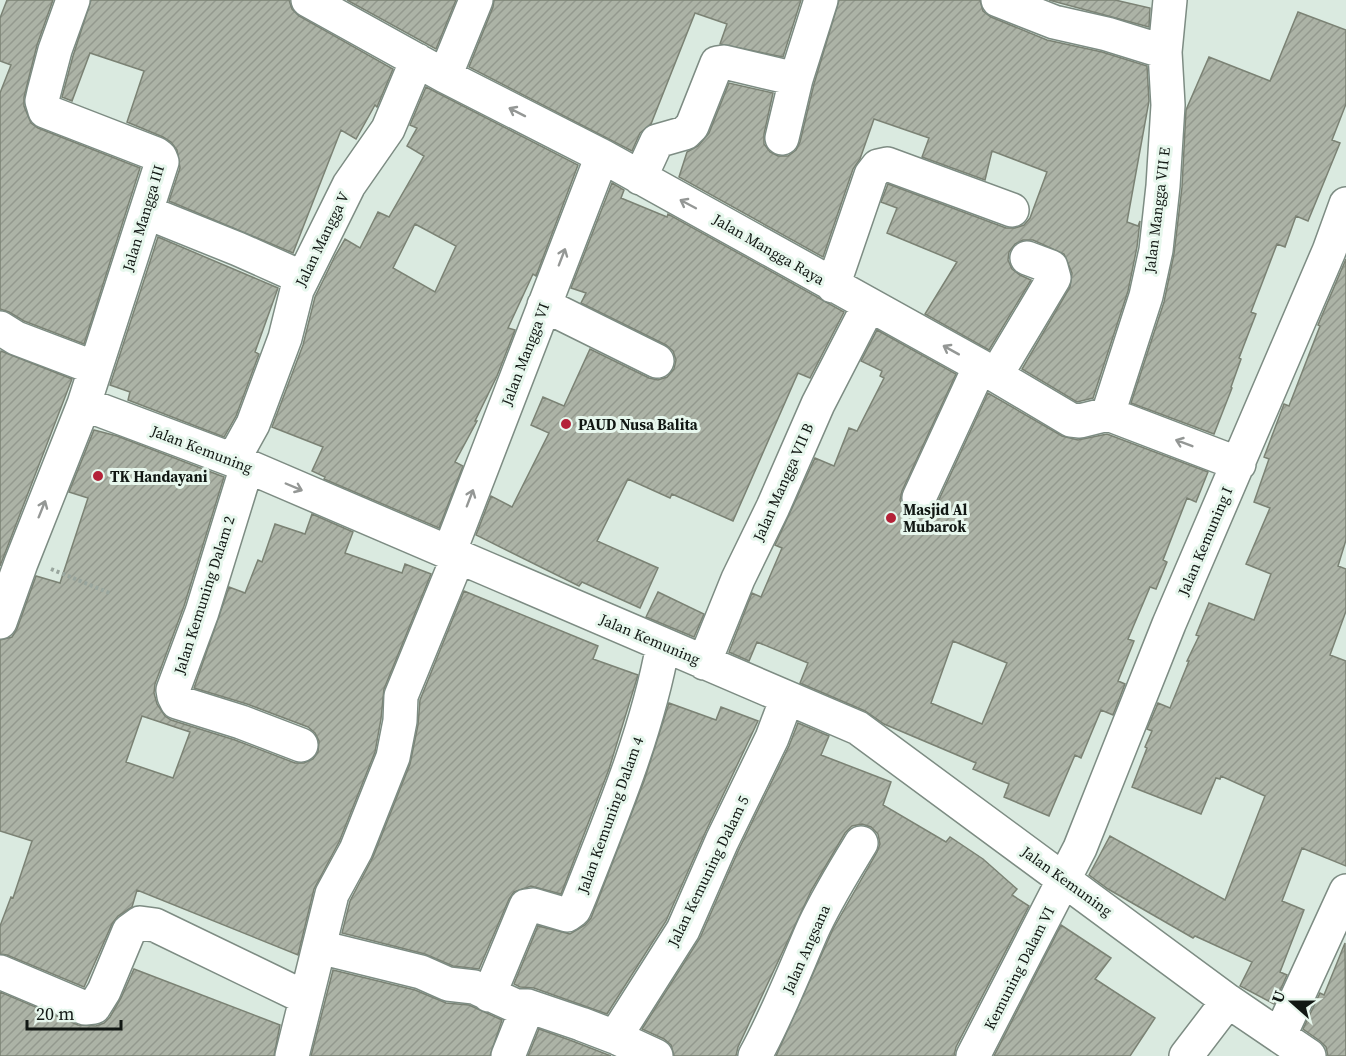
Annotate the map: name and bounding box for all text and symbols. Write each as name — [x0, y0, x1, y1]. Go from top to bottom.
one-way arrow — [508, 106, 526, 118]
street label: Jalan Mangga VII E — [1139, 146, 1175, 275]
street label: Jalan Mangga III — [117, 162, 169, 275]
street label: Jalan Mangga V — [290, 188, 354, 291]
one-way arrow — [680, 198, 698, 209]
street label: Jalan Mangga Raya — [708, 208, 829, 290]
one-way arrow — [557, 248, 568, 267]
street label: Jalan Mangga VI — [495, 300, 554, 409]
one-way arrow — [942, 344, 960, 355]
place label: PAUD Nusa Balita — [578, 414, 699, 435]
marker: PAUD Nusa Balita — [559, 417, 573, 431]
street label: Jalan Kemuning — [147, 420, 256, 478]
street label: Jalan Mangga VII B — [747, 420, 818, 545]
one-way arrow — [1175, 437, 1194, 448]
place label: TK Handayani — [110, 466, 208, 487]
marker: TK Handayani — [91, 469, 105, 483]
one-way arrow — [285, 482, 303, 493]
street label: Jalan Kemuning I — [1172, 483, 1237, 600]
one-way arrow — [466, 489, 477, 508]
place label: Masjid Al Mubarok — [903, 499, 968, 537]
one-way arrow — [37, 500, 48, 518]
marker: Masjid Al Mubarok — [884, 511, 898, 525]
street label: Jalan Kemuning Dalam 2 — [168, 513, 240, 678]
street label: Jalan Kemuning — [596, 608, 704, 670]
street label: Jalan Kemuning Dalam 4 — [571, 733, 648, 897]
street label: Jalan Kemuning Dalam 5 — [662, 792, 754, 951]
street label: Jalan Kemuning — [1017, 840, 1117, 921]
street label: Jalan Angsana — [777, 901, 835, 998]
street label: Kemuning Dalam VI — [979, 903, 1059, 1033]
north arrow — [1262, 972, 1322, 1032]
text: U — [1266, 987, 1290, 1006]
scale bar — [27, 993, 122, 1031]
text: 20 m — [36, 1001, 74, 1026]

